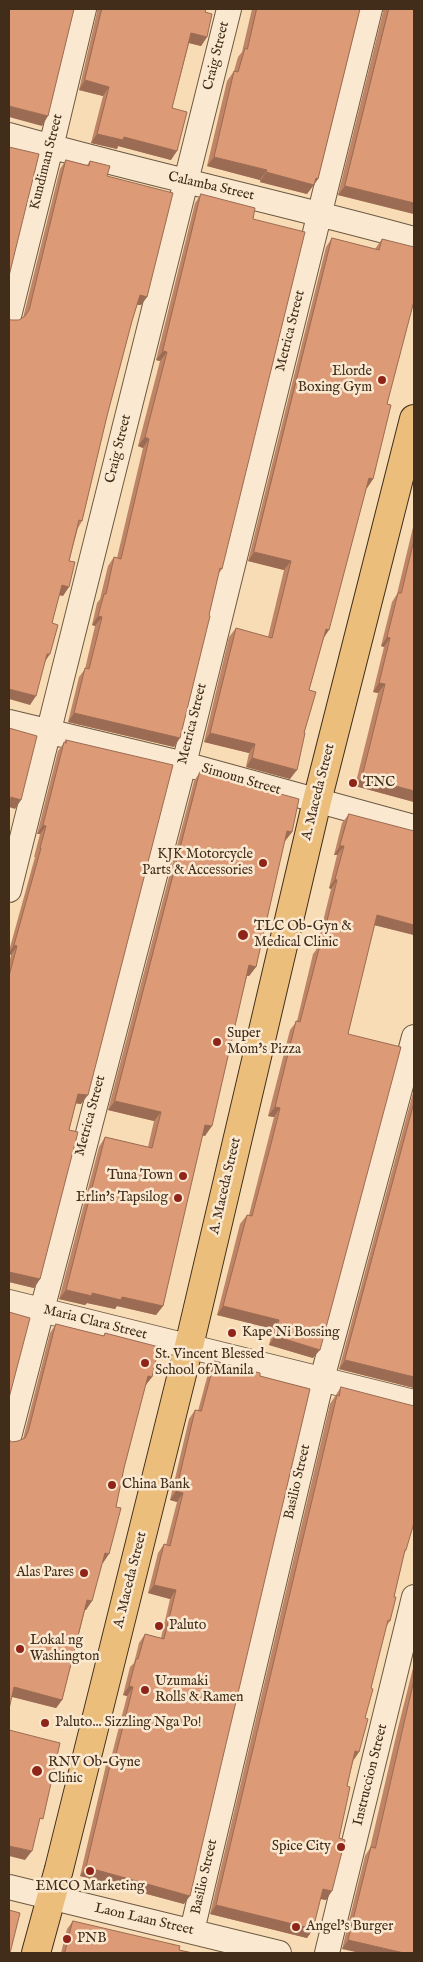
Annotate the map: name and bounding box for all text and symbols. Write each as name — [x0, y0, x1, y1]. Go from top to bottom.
street label: Craig Street — [200, 20, 234, 92]
street label: Kundiman Street — [27, 112, 67, 212]
street label: Calamba Street — [166, 169, 256, 205]
street label: Metrica Street — [273, 289, 309, 373]
place label: Elorde Boxing Gym — [298, 364, 372, 397]
marker: Elorde Boxing Gym — [376, 374, 388, 386]
street label: Craig Street — [102, 413, 136, 485]
street label: Metrica Street — [175, 682, 211, 766]
street label: A. Maceda Street — [299, 742, 339, 842]
street label: Simoun Street — [199, 761, 283, 799]
place label: TNC — [363, 775, 395, 791]
marker: TNC — [347, 777, 359, 789]
place label: KJK Motorcycle Parts & Accessories — [142, 847, 253, 880]
marker: KJK Motorcycle Parts & Accessories — [257, 857, 269, 869]
place label: TLC Ob-Gyn & Medical Clinic — [254, 919, 352, 952]
marker: TLC Ob-Gyn & Medical Clinic — [236, 928, 250, 942]
place label: Super Mom's Pizza — [227, 1026, 301, 1058]
marker: Super Mom's Pizza — [211, 1036, 223, 1048]
street label: Metrica Street — [72, 1074, 110, 1158]
street label: A. Maceda Street — [207, 1136, 245, 1236]
place label: Tuna Town — [107, 1168, 173, 1184]
marker: Tuna Town — [177, 1170, 189, 1182]
place label: Erlin's Tapsilog — [76, 1190, 168, 1206]
marker: Erlin's Tapsilog — [172, 1192, 184, 1204]
street label: Maria Clara Street — [41, 1302, 149, 1344]
place label: Kape Ni Bossing — [242, 1325, 339, 1341]
marker: Kape Ni Bossing — [226, 1327, 238, 1339]
place label: St. Vincent Blessed School of Manila — [155, 1347, 264, 1380]
marker: St. Vincent Blessed School of Manila — [139, 1357, 151, 1369]
street label: Basilio Street — [281, 1443, 315, 1521]
place label: China Bank — [122, 1477, 190, 1493]
marker: China Bank — [106, 1479, 118, 1491]
street label: A. Maceda Street — [111, 1530, 151, 1630]
place label: Alas Pares — [16, 1565, 74, 1581]
marker: Alas Pares — [78, 1567, 90, 1579]
place label: Paluto — [169, 1618, 206, 1634]
marker: Paluto — [153, 1620, 165, 1632]
place label: Lokal ng Washington — [30, 1633, 99, 1665]
marker: Lokal ng Washington — [14, 1643, 26, 1655]
place label: Uzumaki Rolls & Ramen — [155, 1674, 244, 1706]
marker: Uzumaki Rolls & Ramen — [139, 1684, 151, 1696]
place label: Paluto... Sizzling Nga Po! — [55, 1715, 202, 1731]
marker: Paluto... Sizzling Nga Po! — [39, 1717, 51, 1729]
street label: Instruccion Street — [350, 1722, 392, 1828]
place label: RNV Ob-Gyne Clinic — [48, 1755, 140, 1788]
marker: RNV Ob-Gyne Clinic — [30, 1764, 44, 1778]
street label: Basilio Street — [188, 1838, 222, 1916]
place label: Spice City — [272, 1839, 331, 1855]
marker: Spice City — [335, 1841, 347, 1853]
marker: EMCO Marketing — [84, 1865, 96, 1877]
place label: EMCO Marketing — [35, 1879, 145, 1895]
street label: Laon Laan Street — [93, 1900, 195, 1940]
place label: Angel's Burger — [306, 1919, 393, 1935]
marker: Angel's Burger — [290, 1921, 302, 1933]
place label: PNB — [77, 1931, 106, 1947]
marker: PNB — [61, 1933, 73, 1945]

